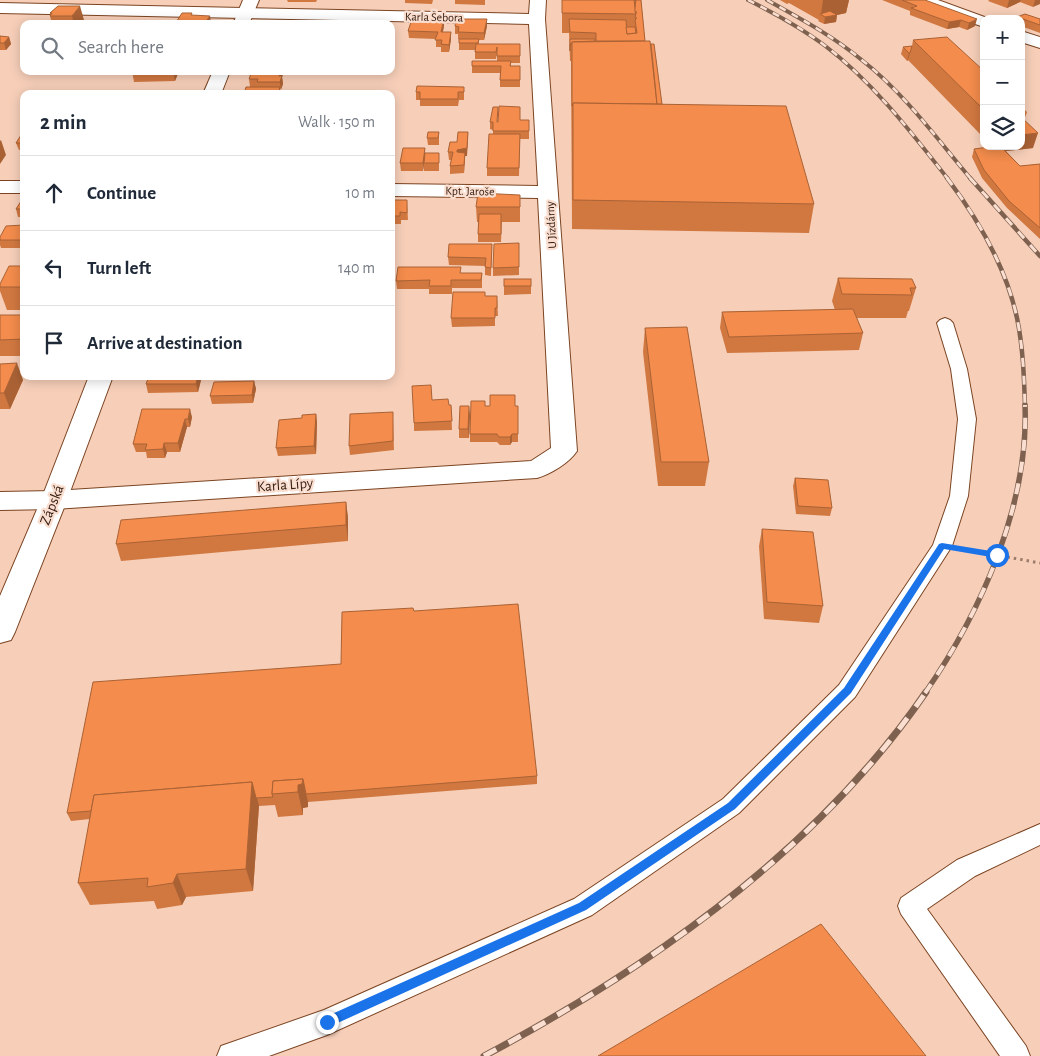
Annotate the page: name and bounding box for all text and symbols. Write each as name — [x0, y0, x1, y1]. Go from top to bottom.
street label: Karla Šebora — [405, 9, 464, 24]
map controls — [980, 15, 1025, 150]
button: + — [980, 15, 1025, 60]
search box — [20, 20, 395, 75]
icon: search — [38, 34, 66, 62]
text: Search here — [78, 38, 164, 57]
button: − — [980, 60, 1025, 105]
button: layers — [980, 105, 1025, 150]
text: 2 min — [40, 112, 87, 133]
text: Walk · 150 m — [298, 114, 375, 130]
icon: ahead — [40, 179, 68, 207]
text: Continue — [87, 184, 156, 203]
text: 10 m — [346, 185, 375, 201]
street label: Kpt. Jaroše — [445, 185, 495, 197]
street label: U Jízdárny — [544, 201, 559, 249]
icon: left — [40, 254, 68, 282]
text: Turn left — [87, 259, 151, 278]
text: 140 m — [338, 260, 375, 276]
icon: arrive — [40, 329, 68, 357]
text: Arrive at destination — [87, 334, 243, 353]
street label: Karla Lípy — [256, 476, 314, 494]
street label: Zápská — [37, 483, 67, 527]
route start — [986, 544, 1009, 567]
route end — [316, 1011, 339, 1034]

